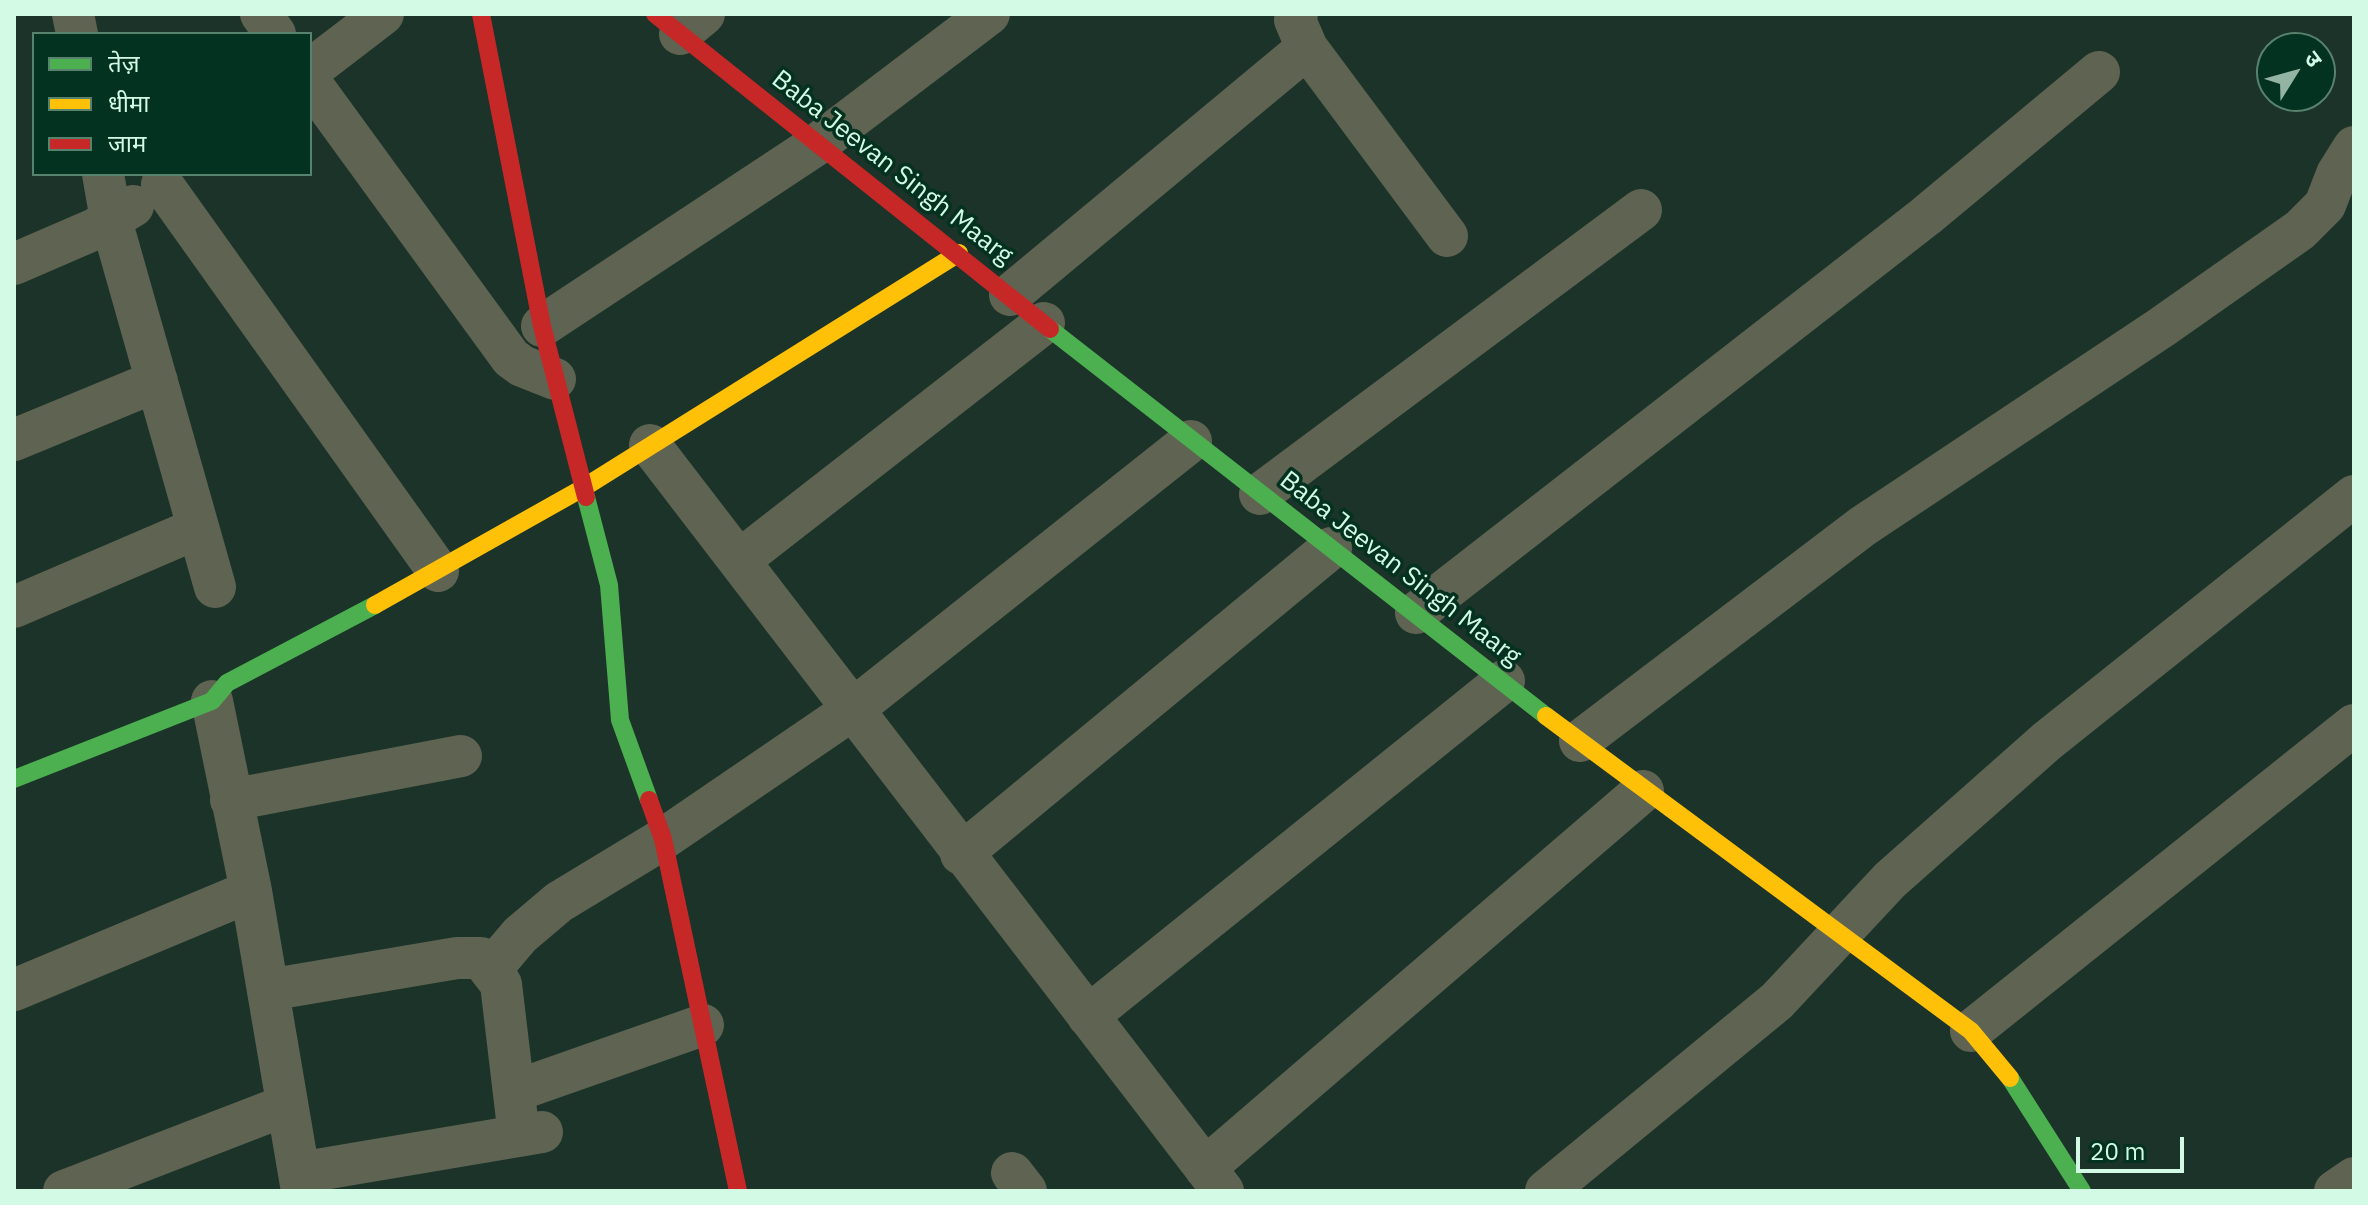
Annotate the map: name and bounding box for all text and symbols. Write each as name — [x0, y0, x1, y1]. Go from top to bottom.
legend — [32, 32, 312, 176]
north arrow — [2256, 32, 2336, 112]
text: उ — [2299, 45, 2329, 72]
text: तेज़ — [108, 47, 140, 79]
street label: Baba Jeevan Singh Maarg — [765, 64, 1019, 272]
text: धीमा — [108, 87, 150, 119]
text: जाम — [108, 127, 146, 159]
street label: Baba Jeevan Singh Maarg — [1273, 465, 1527, 673]
scale bar — [2080, 1121, 2188, 1171]
text: 20 m — [2090, 1135, 2145, 1167]

